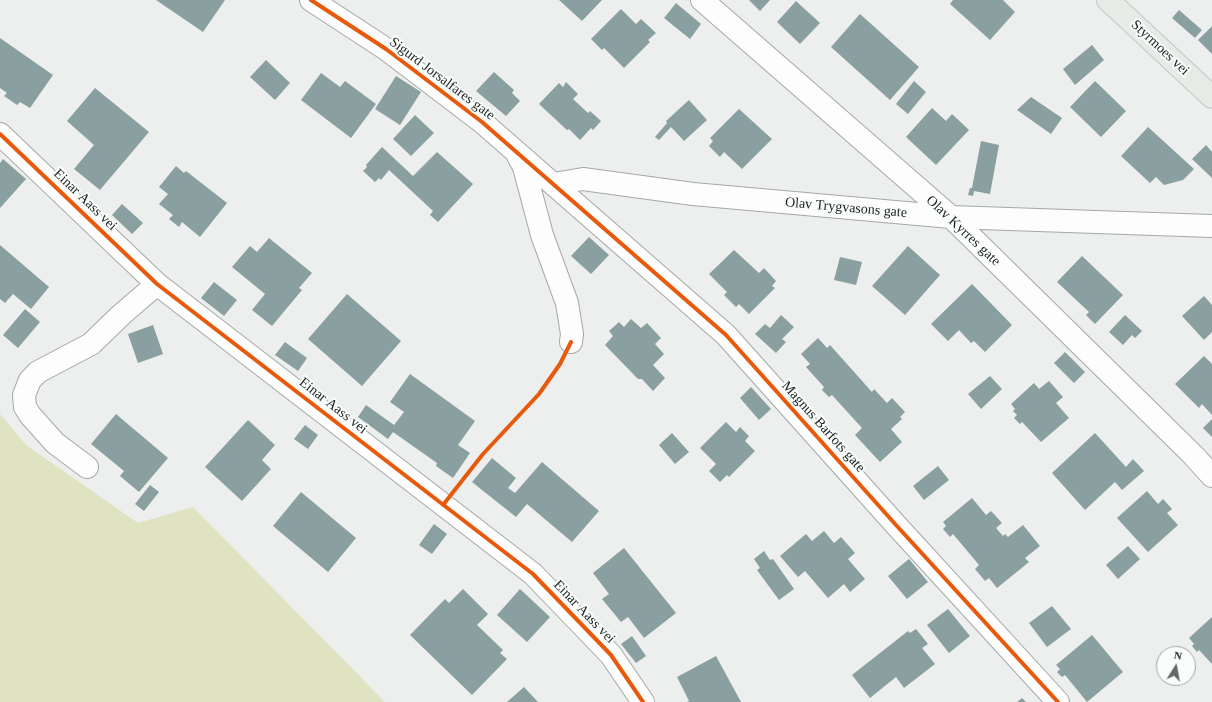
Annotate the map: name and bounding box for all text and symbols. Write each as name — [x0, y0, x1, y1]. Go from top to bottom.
street label: Styrmoes vei — [1127, 17, 1193, 79]
street label: Sigurd Jorsalfares gate — [386, 34, 498, 124]
street label: Einar Aass vei — [50, 166, 120, 234]
street label: Olav Kyrres gate — [922, 192, 1004, 270]
street label: Olav Trygvasons gate — [784, 194, 908, 222]
street label: Einar Aass vei — [296, 374, 370, 438]
street label: Magnus Barfots gate — [778, 378, 868, 476]
street label: Einar Aass vei — [550, 577, 618, 647]
north arrow — [1156, 646, 1196, 686]
text: N — [1173, 649, 1183, 662]

